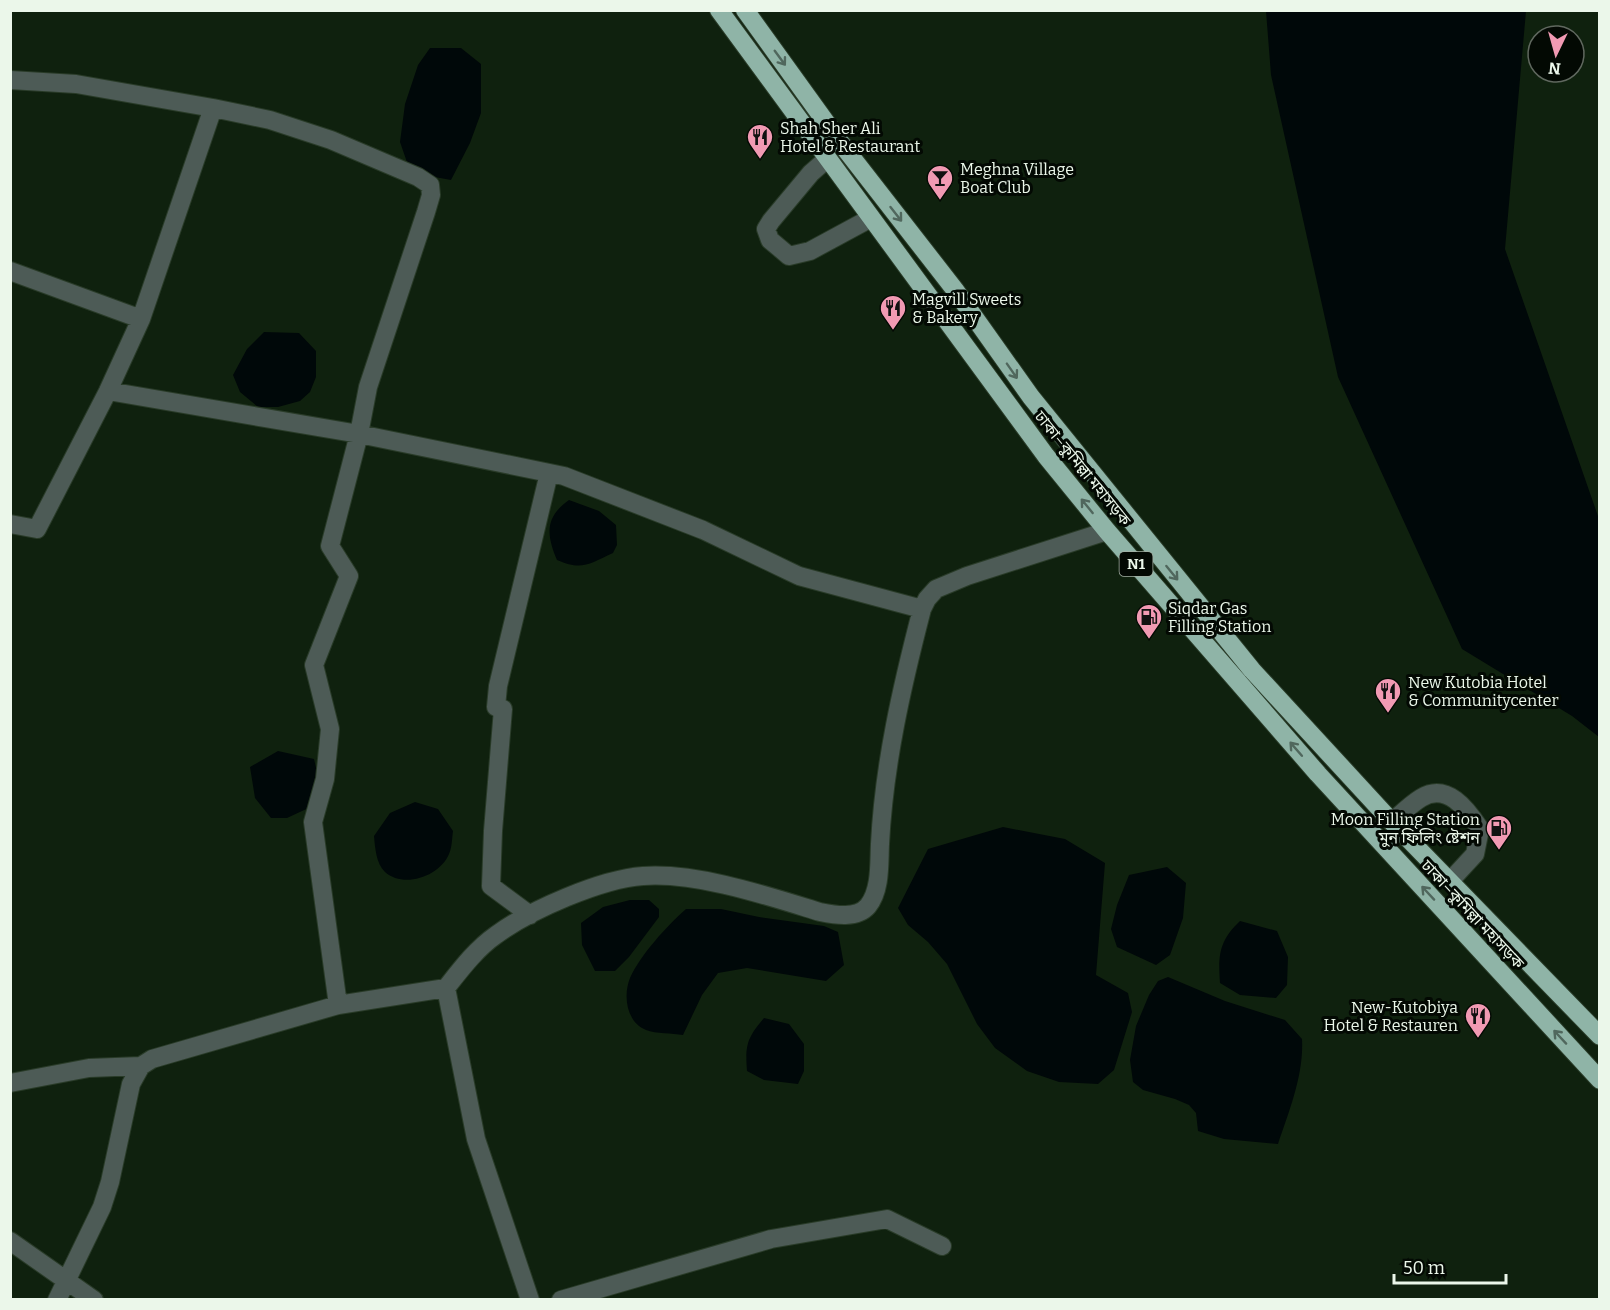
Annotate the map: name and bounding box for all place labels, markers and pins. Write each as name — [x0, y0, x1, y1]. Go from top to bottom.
place label: Shah Sher Ali Hotel & Restaurant — [780, 119, 920, 156]
restaurant icon: Shah Sher Ali Hotel & Restaurant — [745, 122, 775, 160]
place label: Meghna Village Boat Club — [960, 160, 1074, 197]
bar icon: Meghna Village Boat Club — [925, 163, 955, 201]
place label: Magvill Sweets & Bakery — [912, 290, 1021, 327]
restaurant icon: Magvill Sweets & Bakery — [878, 293, 908, 331]
place label: Siqdar Gas Filling Station — [1168, 599, 1271, 636]
fuel station icon: Siqdar Gas Filling Station — [1134, 602, 1164, 640]
place label: New Kutobia Hotel & Communitycenter — [1408, 673, 1559, 710]
restaurant icon: New Kutobia Hotel & Communitycenter — [1373, 676, 1403, 714]
place label: Moon Filling Station মুন ফিলিং ষ্টেশন — [1331, 810, 1480, 847]
fuel station icon: Moon Filling Station মুন ফিলিং ষ্টেশন — [1484, 813, 1514, 851]
place label: New-Kutobiya Hotel & Restauren — [1323, 998, 1458, 1035]
restaurant icon: New-Kutobiya Hotel & Restauren — [1463, 1001, 1493, 1039]

